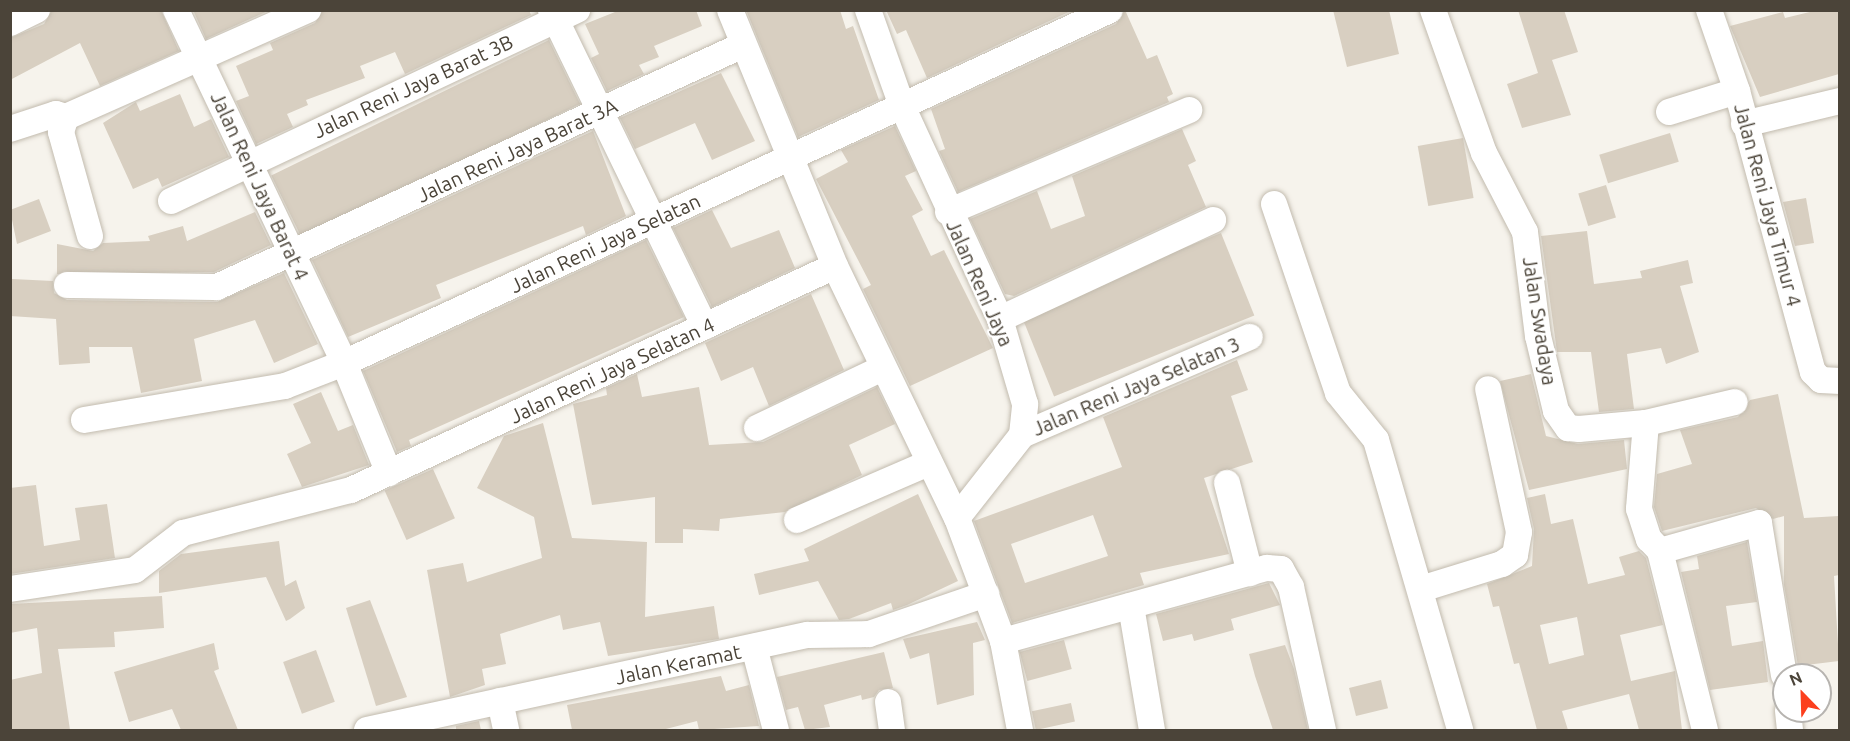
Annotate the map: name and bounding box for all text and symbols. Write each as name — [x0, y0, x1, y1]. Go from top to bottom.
street label: Jalan Reni Jaya Barat 3B — [309, 29, 517, 143]
street label: Jalan Reni Jaya Barat 4 — [206, 88, 314, 284]
street label: Jalan Reni Jaya Barat 3A — [413, 93, 621, 207]
street label: Jalan Reni Jaya Timur 4 — [1729, 101, 1807, 309]
street label: Jalan Reni Jaya Selatan — [506, 188, 704, 298]
street label: Jalan Reni Jaya — [941, 216, 1019, 350]
street label: Jalan Swadaya — [1518, 255, 1562, 387]
street label: Jalan Reni Jaya Selatan 4 — [506, 312, 718, 428]
street label: Jalan Reni Jaya Selatan 3 — [1029, 331, 1243, 441]
street label: Jalan Keramat — [613, 639, 743, 689]
north arrow — [1772, 663, 1832, 723]
text: N — [1787, 668, 1805, 689]

